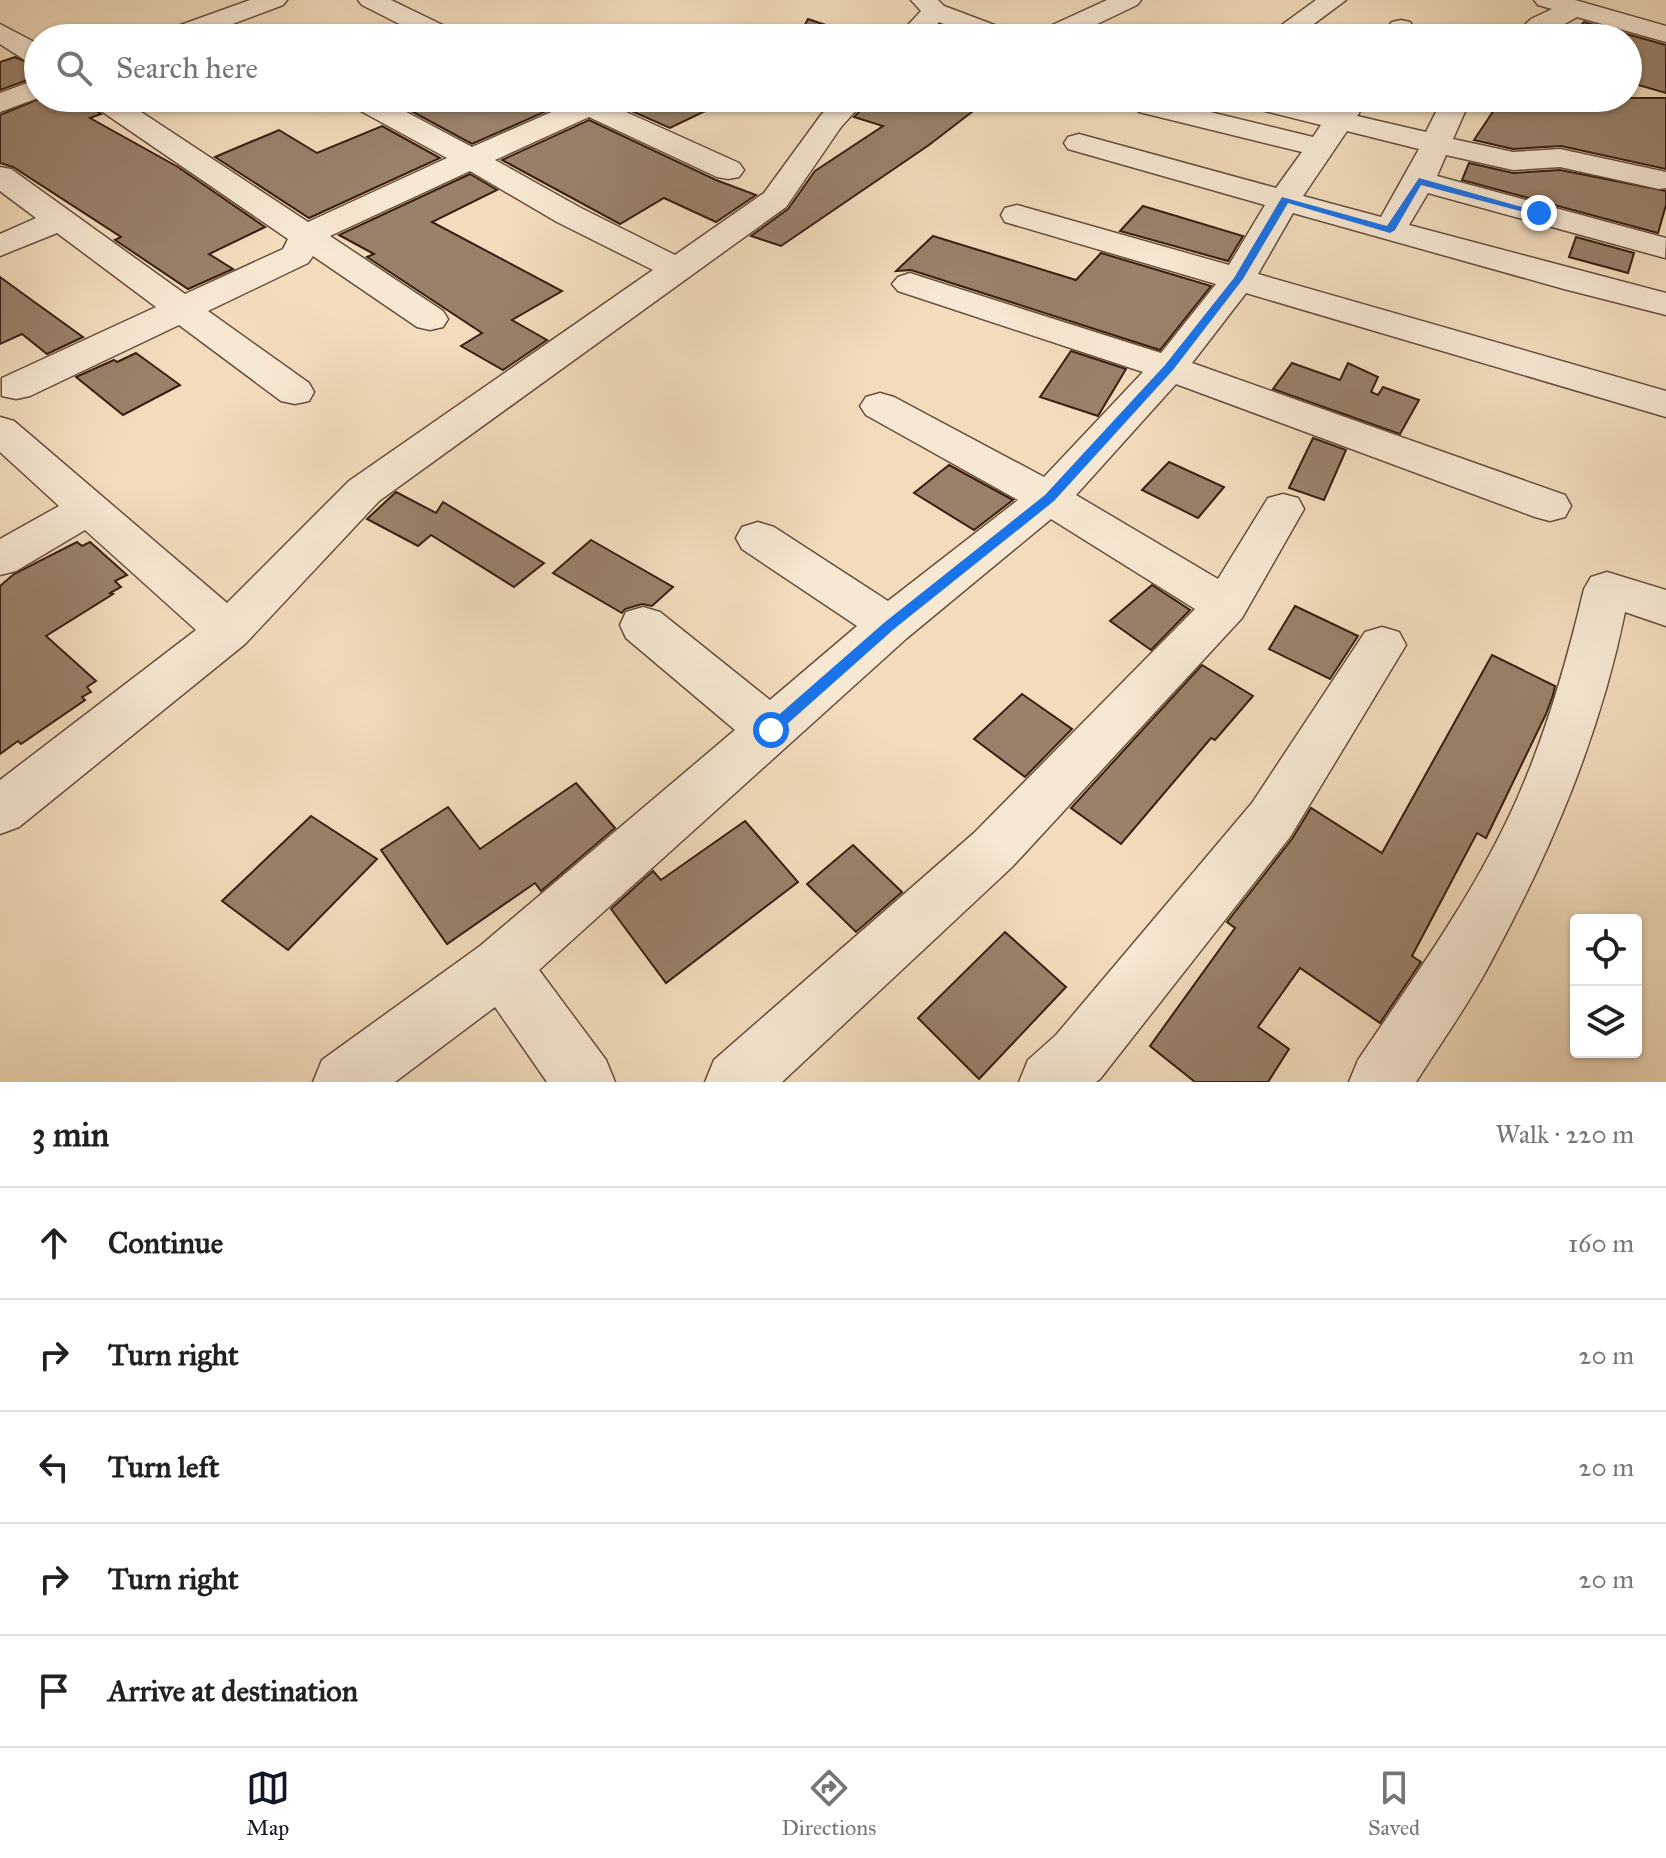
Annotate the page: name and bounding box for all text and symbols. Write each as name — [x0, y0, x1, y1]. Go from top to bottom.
search box — [24, 24, 1642, 112]
icon: search — [52, 46, 96, 90]
text: Search here — [116, 50, 258, 86]
route end — [1521, 195, 1557, 231]
route start — [753, 712, 789, 748]
map controls — [1570, 914, 1642, 1058]
button: locate — [1570, 914, 1642, 986]
button: layers — [1570, 986, 1642, 1058]
text: 3 min — [32, 1114, 109, 1155]
text: Walk · 220 m — [1495, 1118, 1634, 1150]
icon: ahead — [32, 1221, 76, 1265]
text: Continue — [108, 1225, 223, 1261]
text: 160 m — [1568, 1227, 1634, 1259]
icon: right — [32, 1333, 76, 1377]
text: Turn right — [108, 1337, 239, 1373]
text: 20 m — [1579, 1339, 1634, 1371]
icon: left — [32, 1445, 76, 1489]
text: Turn left — [108, 1449, 219, 1485]
text: 20 m — [1579, 1451, 1634, 1483]
icon: right — [32, 1557, 76, 1601]
text: Turn right — [108, 1561, 239, 1597]
text: 20 m — [1579, 1563, 1634, 1595]
icon: arrive — [32, 1669, 76, 1713]
text: Arrive at destination — [108, 1673, 358, 1709]
tab: Map — [246, 1766, 290, 1841]
tab: Directions — [781, 1766, 876, 1841]
tab: Saved — [1368, 1766, 1420, 1841]

